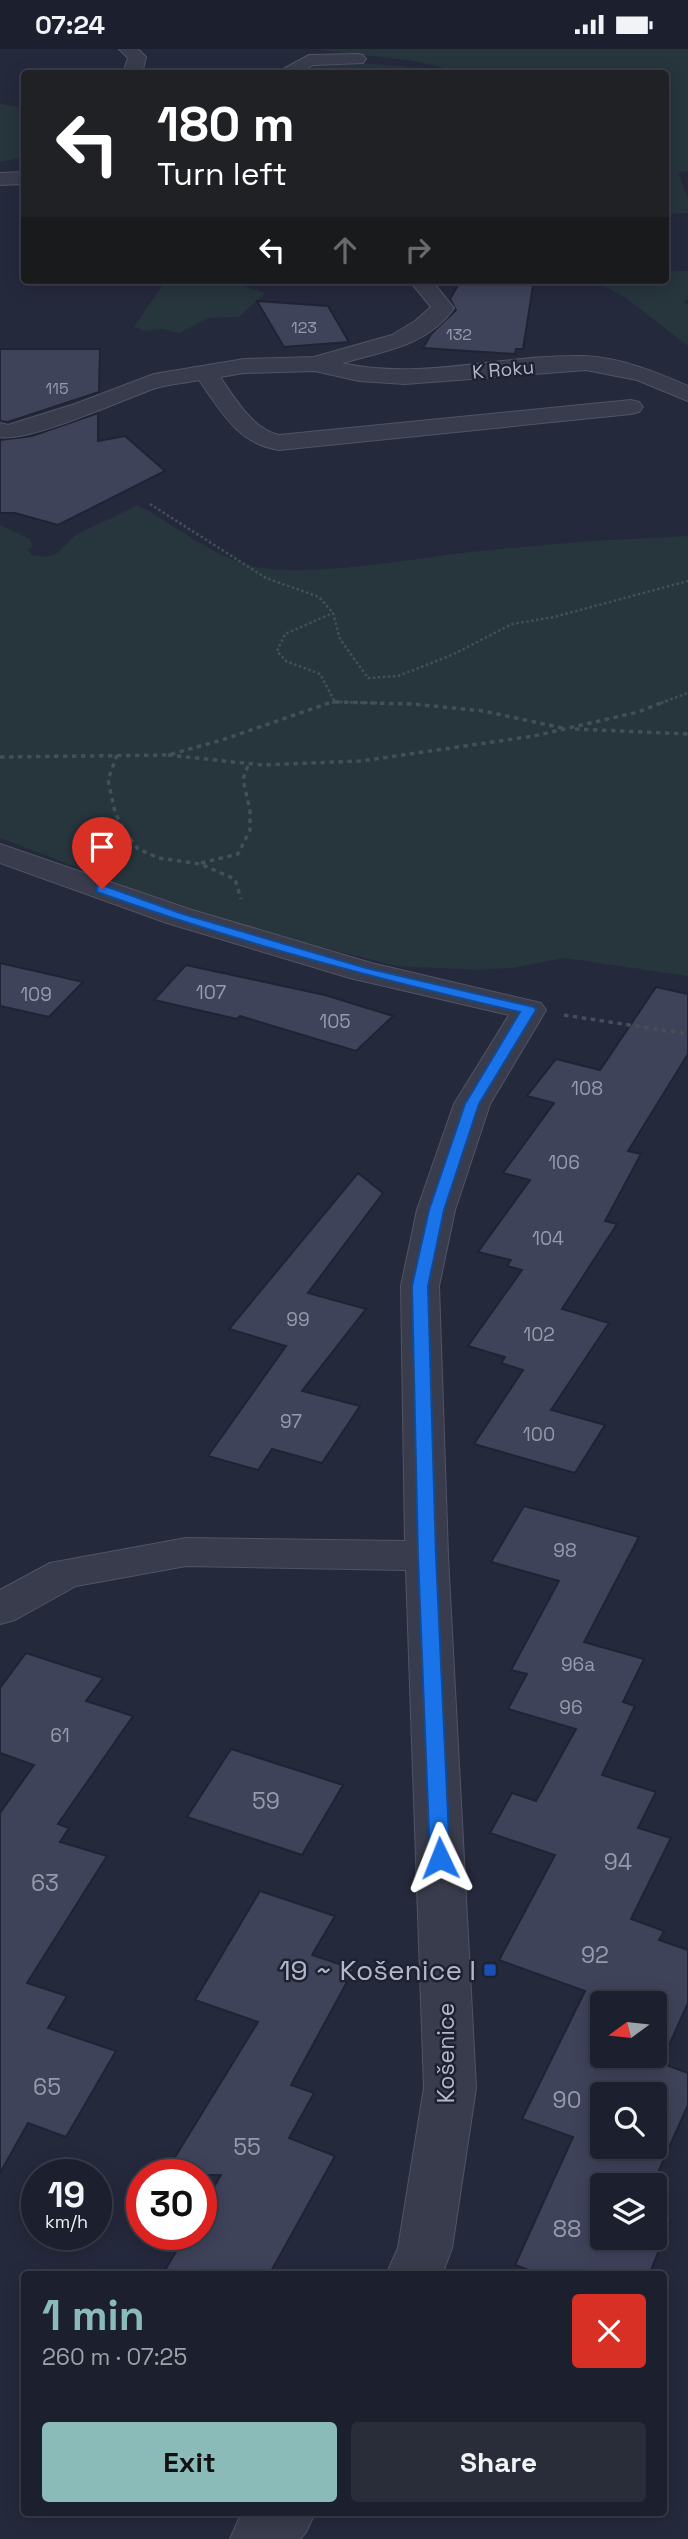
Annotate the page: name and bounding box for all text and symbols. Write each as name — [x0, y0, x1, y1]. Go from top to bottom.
text: 07:24 — [35, 8, 105, 42]
text: 180 m — [157, 93, 295, 155]
icon: left — [42, 98, 133, 189]
text: Turn left — [157, 154, 287, 194]
icon: left — [253, 231, 291, 269]
icon: ahead — [326, 231, 364, 269]
icon: right — [399, 231, 437, 269]
house number: 123 — [291, 317, 317, 338]
house number: 132 — [446, 324, 472, 345]
street label: K Roku — [471, 354, 535, 385]
house number: 115 — [46, 378, 68, 399]
pin — [72, 817, 132, 889]
icon: arrive — [83, 828, 121, 866]
house number: 107 — [196, 980, 227, 1005]
house number: 109 — [20, 982, 52, 1007]
house number: 105 — [319, 1009, 351, 1034]
house number: 108 — [571, 1076, 603, 1101]
house number: 106 — [548, 1150, 580, 1175]
house number: 104 — [532, 1226, 564, 1251]
house number: 99 — [286, 1307, 310, 1332]
house number: 102 — [523, 1322, 555, 1347]
house number: 97 — [280, 1409, 302, 1434]
house number: 100 — [523, 1422, 555, 1447]
house number: 98 — [553, 1538, 577, 1563]
house number: 96a — [561, 1652, 595, 1677]
house number: 96 — [559, 1695, 583, 1720]
house number: 61 — [50, 1723, 70, 1748]
house number: 59 — [252, 1786, 280, 1816]
position arrow — [403, 1821, 477, 1895]
house number: 94 — [604, 1847, 632, 1877]
house number: 63 — [31, 1868, 59, 1898]
house number: 92 — [581, 1940, 609, 1970]
place label: 19 ~ Košenice I — [279, 1952, 476, 1988]
marker: 19 ~ Košenice I — [482, 1962, 498, 1978]
north arrow — [590, 1991, 667, 2069]
map controls — [590, 1991, 667, 2250]
street label: Košenice — [431, 2003, 461, 2103]
house number: 65 — [33, 2072, 61, 2102]
button: search — [590, 2082, 667, 2159]
house number: 90 — [553, 2085, 581, 2115]
house number: 55 — [233, 2132, 261, 2162]
speed limit sign: 30 — [126, 2159, 217, 2250]
text: 19 — [48, 2173, 85, 2217]
button: layers — [590, 2173, 667, 2250]
text: km/h — [45, 2210, 88, 2233]
house number: 88 — [553, 2214, 581, 2244]
text: 1 min — [42, 2289, 145, 2342]
button: close — [572, 2294, 646, 2368]
text: 260 m · 07:25 — [42, 2342, 187, 2372]
button: Exit — [42, 2422, 337, 2502]
button: Share — [351, 2422, 646, 2502]

